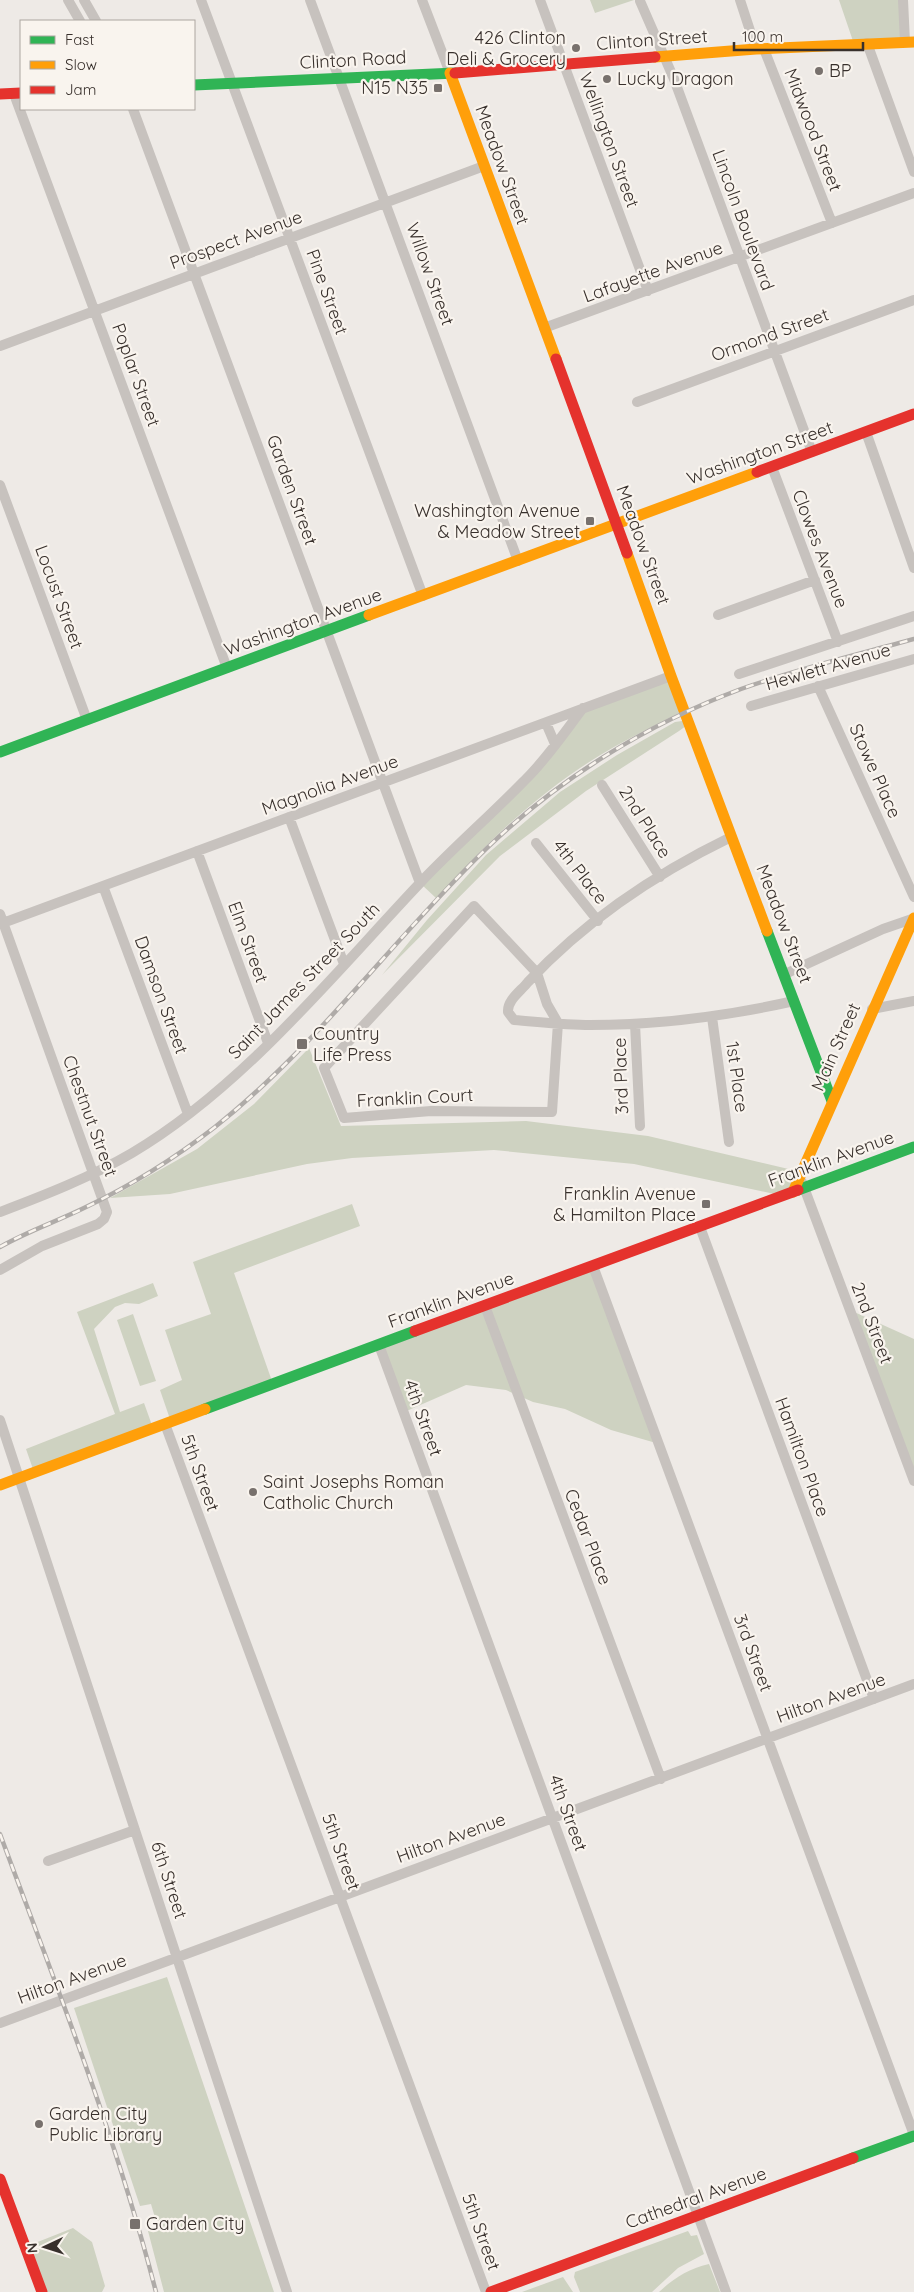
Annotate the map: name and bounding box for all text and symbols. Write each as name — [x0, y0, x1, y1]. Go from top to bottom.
legend — [20, 20, 195, 110]
scale bar — [734, 20, 863, 52]
street label: Clinton Street — [596, 24, 708, 55]
place label: 426 Clinton Deli & Grocery — [446, 26, 566, 70]
text: 100 m — [742, 27, 783, 46]
text: Fast — [65, 30, 94, 49]
marker: 426 Clinton Deli & Grocery — [570, 42, 582, 54]
street label: Clinton Road — [299, 45, 407, 74]
text: Slow — [65, 55, 97, 74]
place label: BP — [829, 59, 851, 82]
street label: Midwood Street — [779, 65, 847, 195]
marker: BP — [813, 65, 825, 77]
place label: Lucky Dragon — [617, 67, 734, 90]
street label: Wellington Street — [574, 69, 645, 211]
marker: Lucky Dragon — [601, 73, 613, 85]
place label: N15 N35 — [361, 76, 428, 99]
text: Jam — [65, 80, 96, 99]
marker: N15 N35 — [432, 82, 444, 94]
street label: Meadow Street — [470, 102, 535, 228]
street label: Lincoln Boulevard — [707, 146, 780, 293]
street label: Prospect Avenue — [166, 205, 305, 274]
street label: Willow Street — [401, 219, 460, 328]
street label: Lafayette Avenue — [580, 236, 726, 307]
street label: Pine Street — [301, 246, 354, 338]
street label: Ormond Street — [708, 303, 832, 366]
street label: Poplar Street — [107, 320, 166, 430]
street label: Washington Street — [684, 415, 836, 490]
street label: Garden Street — [262, 431, 323, 548]
street label: Meadow Street — [611, 482, 676, 608]
street label: Clowes Avenue — [787, 486, 854, 611]
place label: Washington Avenue & Meadow Street — [414, 499, 580, 543]
marker: Washington Avenue & Meadow Street — [584, 515, 596, 527]
street label: Locust Street — [30, 542, 89, 652]
street label: Washington Avenue — [221, 582, 385, 661]
street label: Hewlett Avenue — [762, 638, 893, 695]
street label: Stowe Place — [844, 720, 906, 822]
street label: Magnolia Avenue — [258, 749, 401, 820]
street label: 2nd Place — [614, 781, 677, 862]
street label: 4th Place — [548, 835, 613, 909]
street label: Meadow Street — [751, 861, 818, 987]
street label: Saint James Street South — [223, 897, 385, 1064]
street label: Elm Street — [223, 898, 274, 986]
street label: Damson Street — [129, 933, 193, 1057]
street label: Main Street — [806, 999, 865, 1094]
place label: Country Life Press — [313, 1022, 392, 1066]
marker: Country Life Press — [295, 1037, 309, 1051]
street label: 3rd Place — [608, 1037, 633, 1115]
street label: 1st Place — [721, 1040, 754, 1114]
street label: Chestnut Street — [58, 1052, 123, 1180]
street label: Franklin Court — [356, 1083, 474, 1112]
street label: Franklin Avenue — [765, 1125, 897, 1192]
place label: Franklin Avenue & Hamilton Place — [553, 1182, 696, 1226]
marker: Franklin Avenue & Hamilton Place — [700, 1198, 712, 1210]
street label: Franklin Avenue — [385, 1266, 517, 1333]
street label: 2nd Street — [846, 1279, 899, 1367]
street label: 4th Street — [399, 1376, 448, 1459]
street label: Hamilton Place — [770, 1394, 835, 1520]
street label: 5th Street — [176, 1431, 225, 1514]
place label: Saint Josephs Roman Catholic Church — [263, 1470, 444, 1514]
marker: Saint Josephs Roman Catholic Church — [247, 1486, 259, 1498]
street label: Cedar Place — [560, 1486, 617, 1588]
street label: 3rd Street — [729, 1611, 778, 1695]
street label: Hilton Avenue — [773, 1667, 889, 1728]
street label: 4th Street — [544, 1771, 593, 1854]
street label: Hilton Avenue — [393, 1807, 509, 1868]
street label: 5th Street — [317, 1810, 366, 1893]
street label: 6th Street — [146, 1838, 193, 1922]
street label: Hilton Avenue — [14, 1948, 130, 2009]
place label: Garden City Public Library — [49, 2102, 162, 2146]
marker: Garden City Public Library — [33, 2118, 45, 2130]
street label: Cathedral Avenue — [622, 2161, 769, 2234]
street label: 5th Street — [457, 2190, 506, 2273]
place label: Garden City — [146, 2212, 245, 2235]
marker: Garden City — [128, 2217, 142, 2231]
north arrow — [20, 2222, 70, 2272]
text: N — [23, 2242, 41, 2254]

